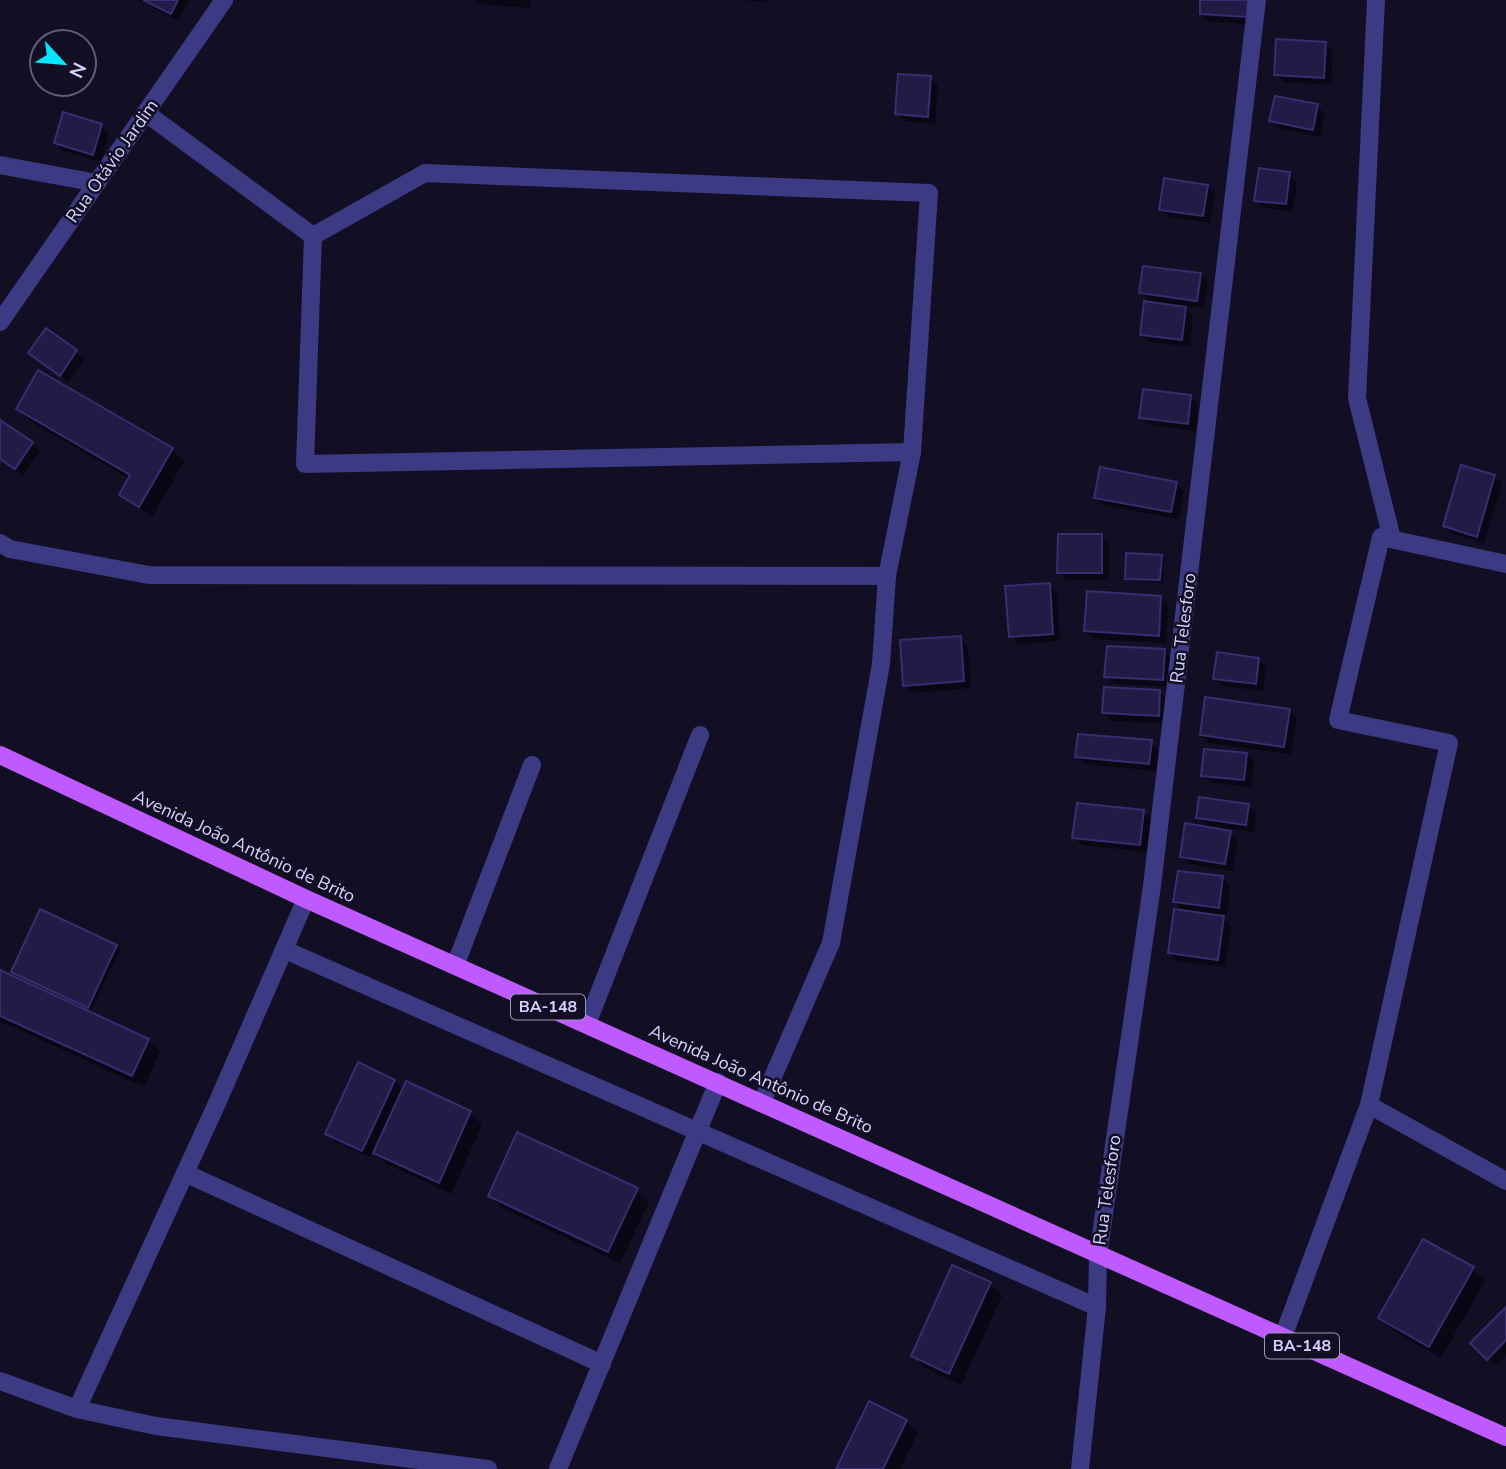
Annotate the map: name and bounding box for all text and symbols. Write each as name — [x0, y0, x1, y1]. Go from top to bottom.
north arrow — [28, 28, 98, 98]
text: N — [63, 58, 92, 82]
street label: Rua Otávio Jardim — [60, 94, 164, 228]
street label: Rua Telesforo — [1164, 571, 1202, 685]
street label: Avenida João Antônio de Brito — [129, 784, 359, 908]
road number: BA-148 — [511, 995, 585, 1020]
street label: Avenida João Antônio de Brito — [645, 1019, 877, 1139]
street label: Rua Telesforo — [1087, 1133, 1127, 1247]
road number: BA-148 — [1265, 1334, 1339, 1358]

